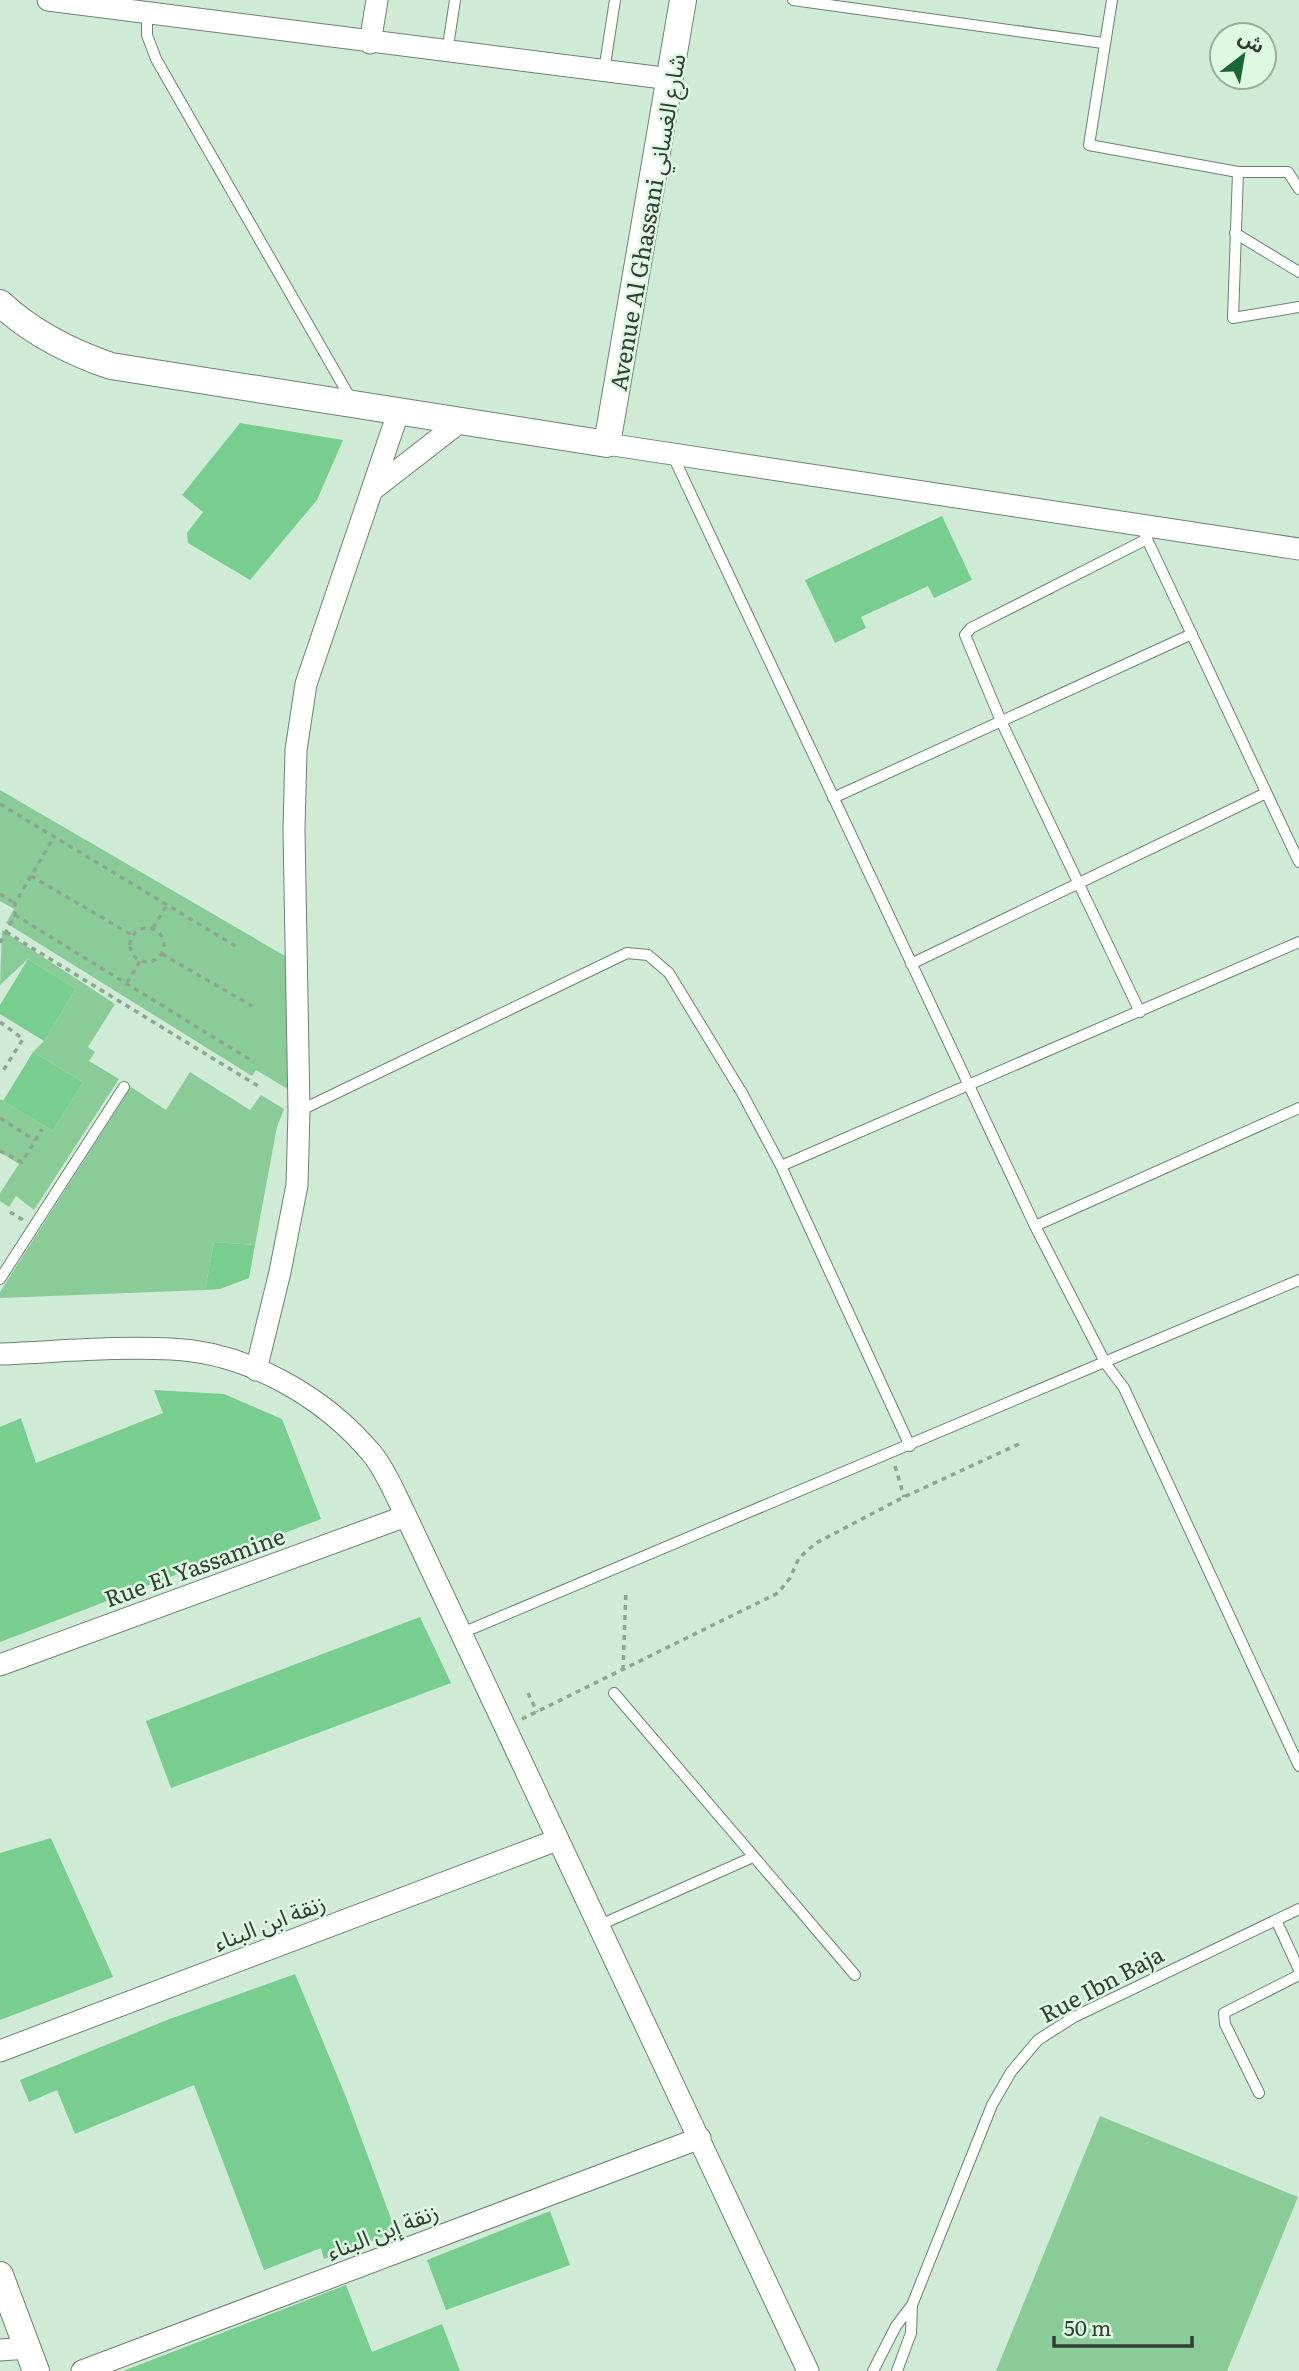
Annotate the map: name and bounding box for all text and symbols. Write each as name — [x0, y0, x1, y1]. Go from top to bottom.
north arrow — [1208, 21, 1278, 91]
text: ش — [1234, 22, 1271, 59]
street label: Avenue Al Ghassani شارع الغساني — [600, 51, 695, 394]
street label: Rue El Yassamine — [99, 1518, 289, 1614]
street label: زنقة ابن البناء — [208, 1884, 330, 1958]
street label: Rue Ibn Baja — [1033, 1936, 1170, 2030]
street label: زنقة إبن البناء — [321, 2193, 443, 2268]
scale bar — [1054, 2304, 1192, 2348]
text: 50 m — [1064, 2311, 1111, 2342]

